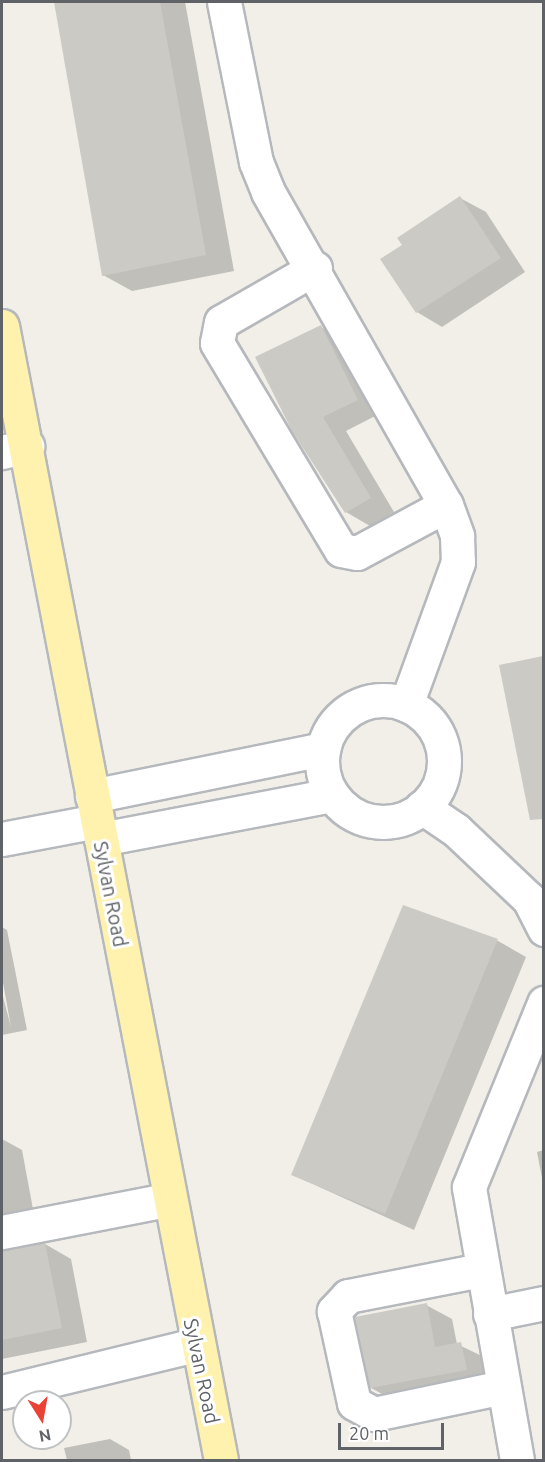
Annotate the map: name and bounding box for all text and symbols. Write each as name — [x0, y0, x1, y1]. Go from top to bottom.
street label: Sylvan Road — [89, 839, 133, 949]
street label: Sylvan Road — [179, 1316, 225, 1426]
north arrow — [12, 1390, 72, 1450]
scale bar — [341, 1411, 448, 1449]
text: 20 m — [349, 1423, 389, 1443]
text: N — [37, 1426, 53, 1446]

